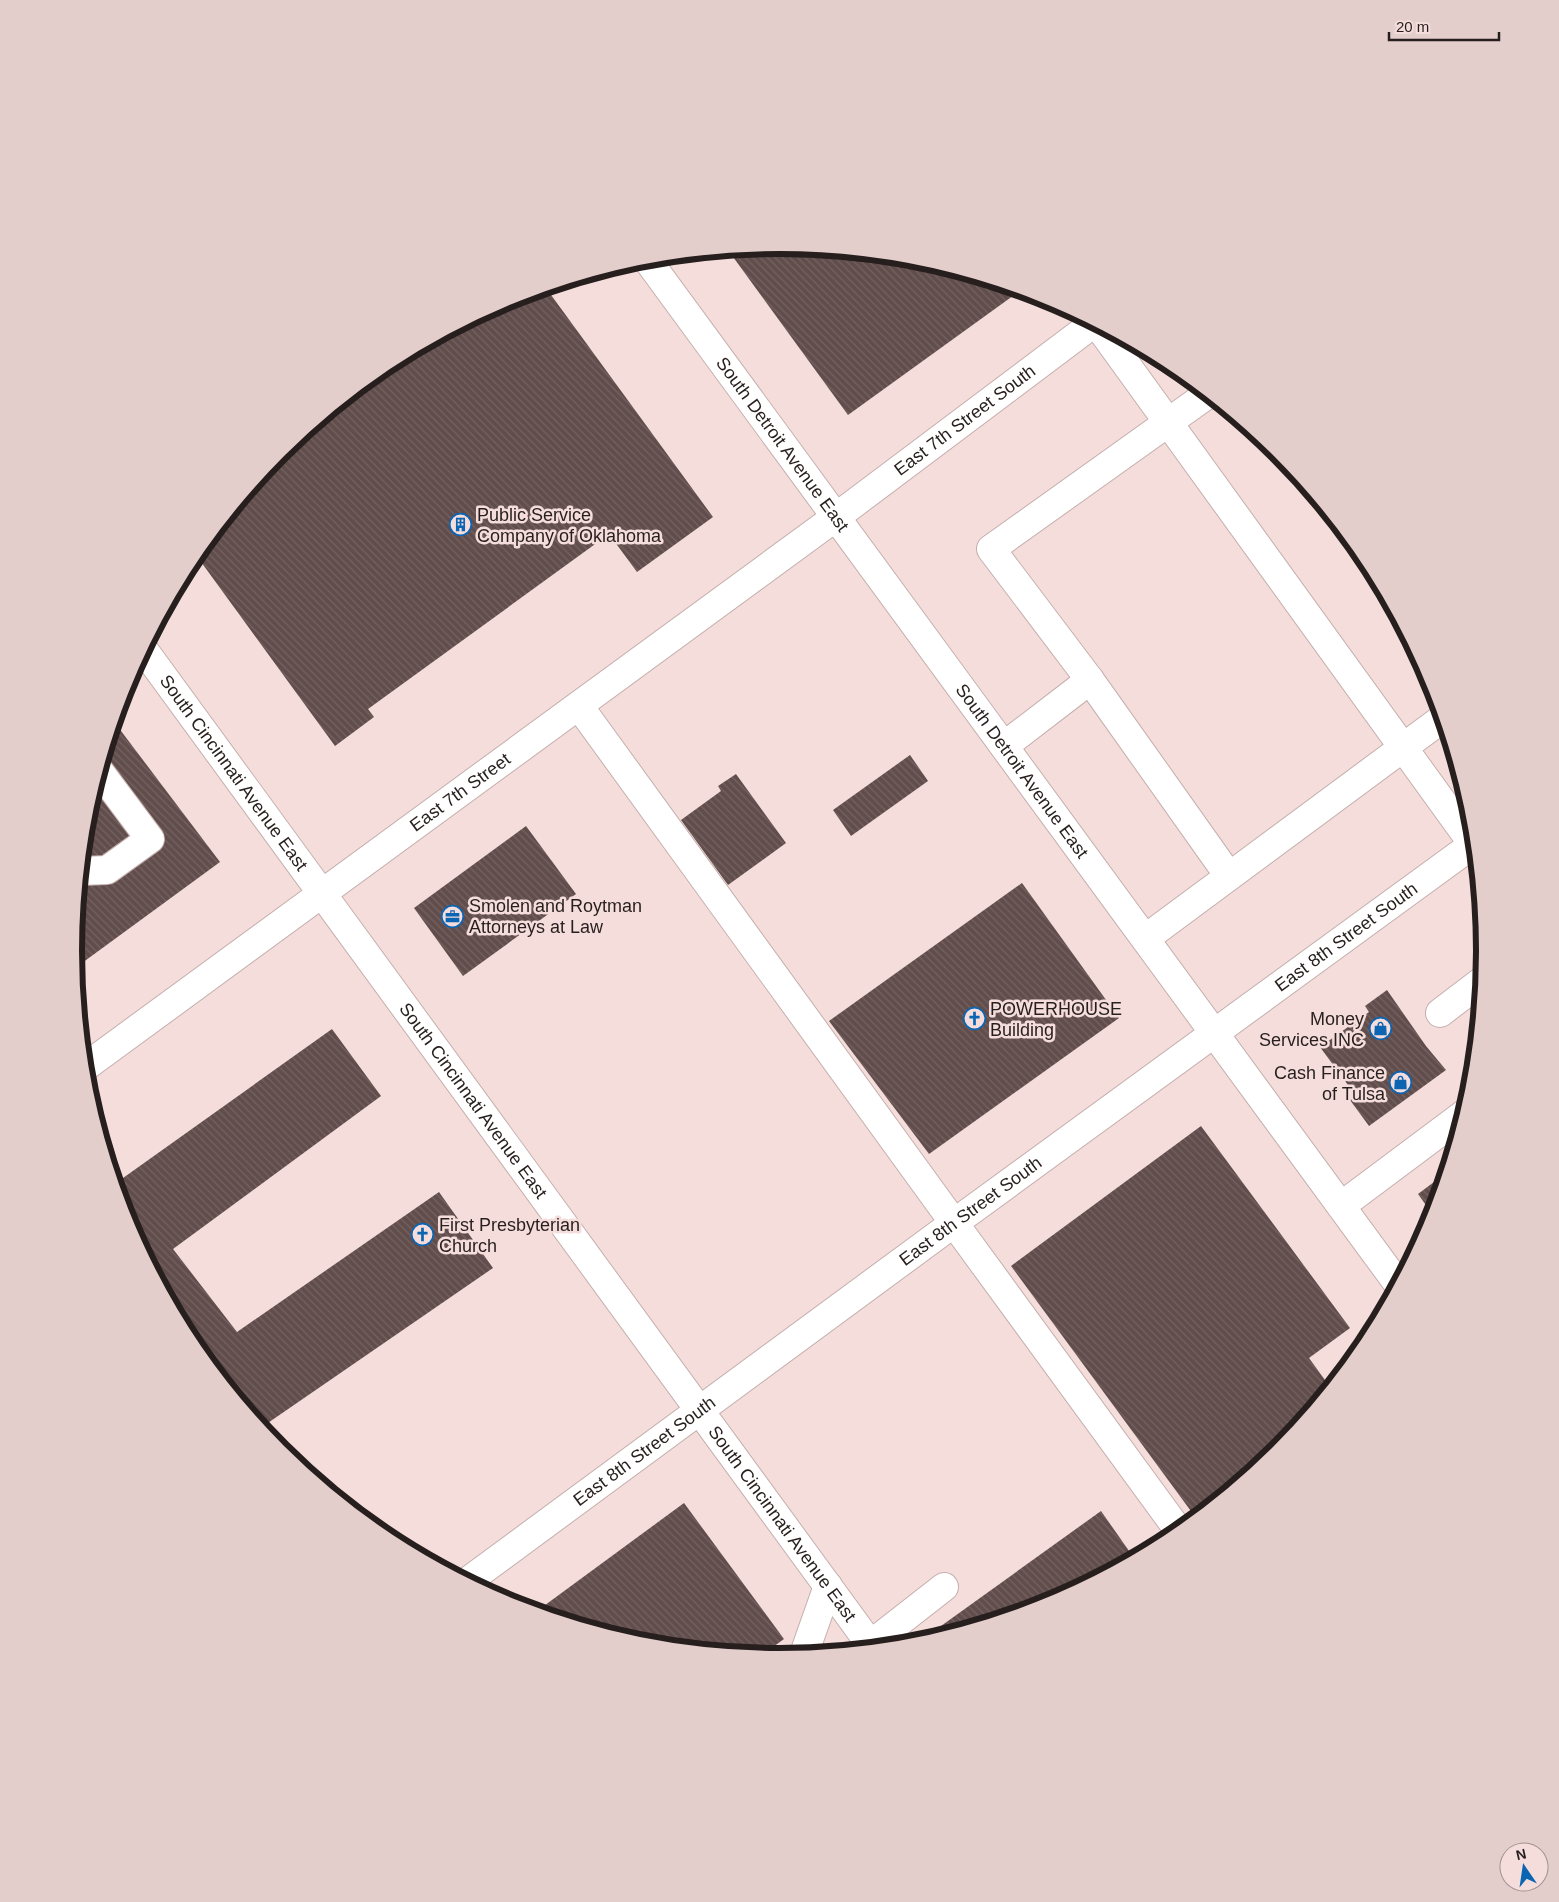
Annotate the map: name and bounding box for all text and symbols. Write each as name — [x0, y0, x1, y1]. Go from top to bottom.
scale bar — [1389, 10, 1499, 42]
text: 20 m — [1396, 18, 1429, 35]
street label: South Detroit Avenue East — [712, 353, 853, 535]
street label: East 7th Street South — [890, 361, 1039, 480]
place label: Public Service Company of Oklahoma — [477, 505, 662, 546]
building icon: Public Service Company of Oklahoma — [449, 513, 473, 537]
street label: South Cincinnati Avenue East — [156, 671, 312, 874]
street label: South Detroit Avenue East — [952, 680, 1092, 862]
street label: East 7th Street — [406, 749, 514, 836]
street label: East 8th Street South — [1271, 878, 1421, 996]
place label: Smolen and Roytman Attorneys at Law — [469, 896, 642, 937]
office icon: Smolen and Roytman Attorneys at Law — [441, 904, 465, 928]
street label: South Cincinnati Avenue East — [395, 999, 551, 1202]
place label: POWERHOUSE Building — [990, 999, 1122, 1040]
church icon: POWERHOUSE Building — [962, 1007, 986, 1031]
place label: Money Services INC — [1259, 1009, 1364, 1050]
shop icon: Money Services INC — [1368, 1017, 1392, 1041]
place label: Cash Finance of Tulsa — [1274, 1063, 1386, 1104]
shop icon: Cash Finance of Tulsa — [1389, 1071, 1413, 1095]
street label: East 8th Street South — [896, 1152, 1046, 1270]
place label: First Presbyterian Church — [439, 1215, 580, 1256]
church icon: First Presbyterian Church — [411, 1223, 435, 1247]
street label: East 8th Street South — [569, 1392, 719, 1510]
street label: South Cincinnati Avenue East — [704, 1422, 860, 1625]
north arrow — [1499, 1842, 1549, 1892]
text: N — [1514, 1845, 1528, 1863]

